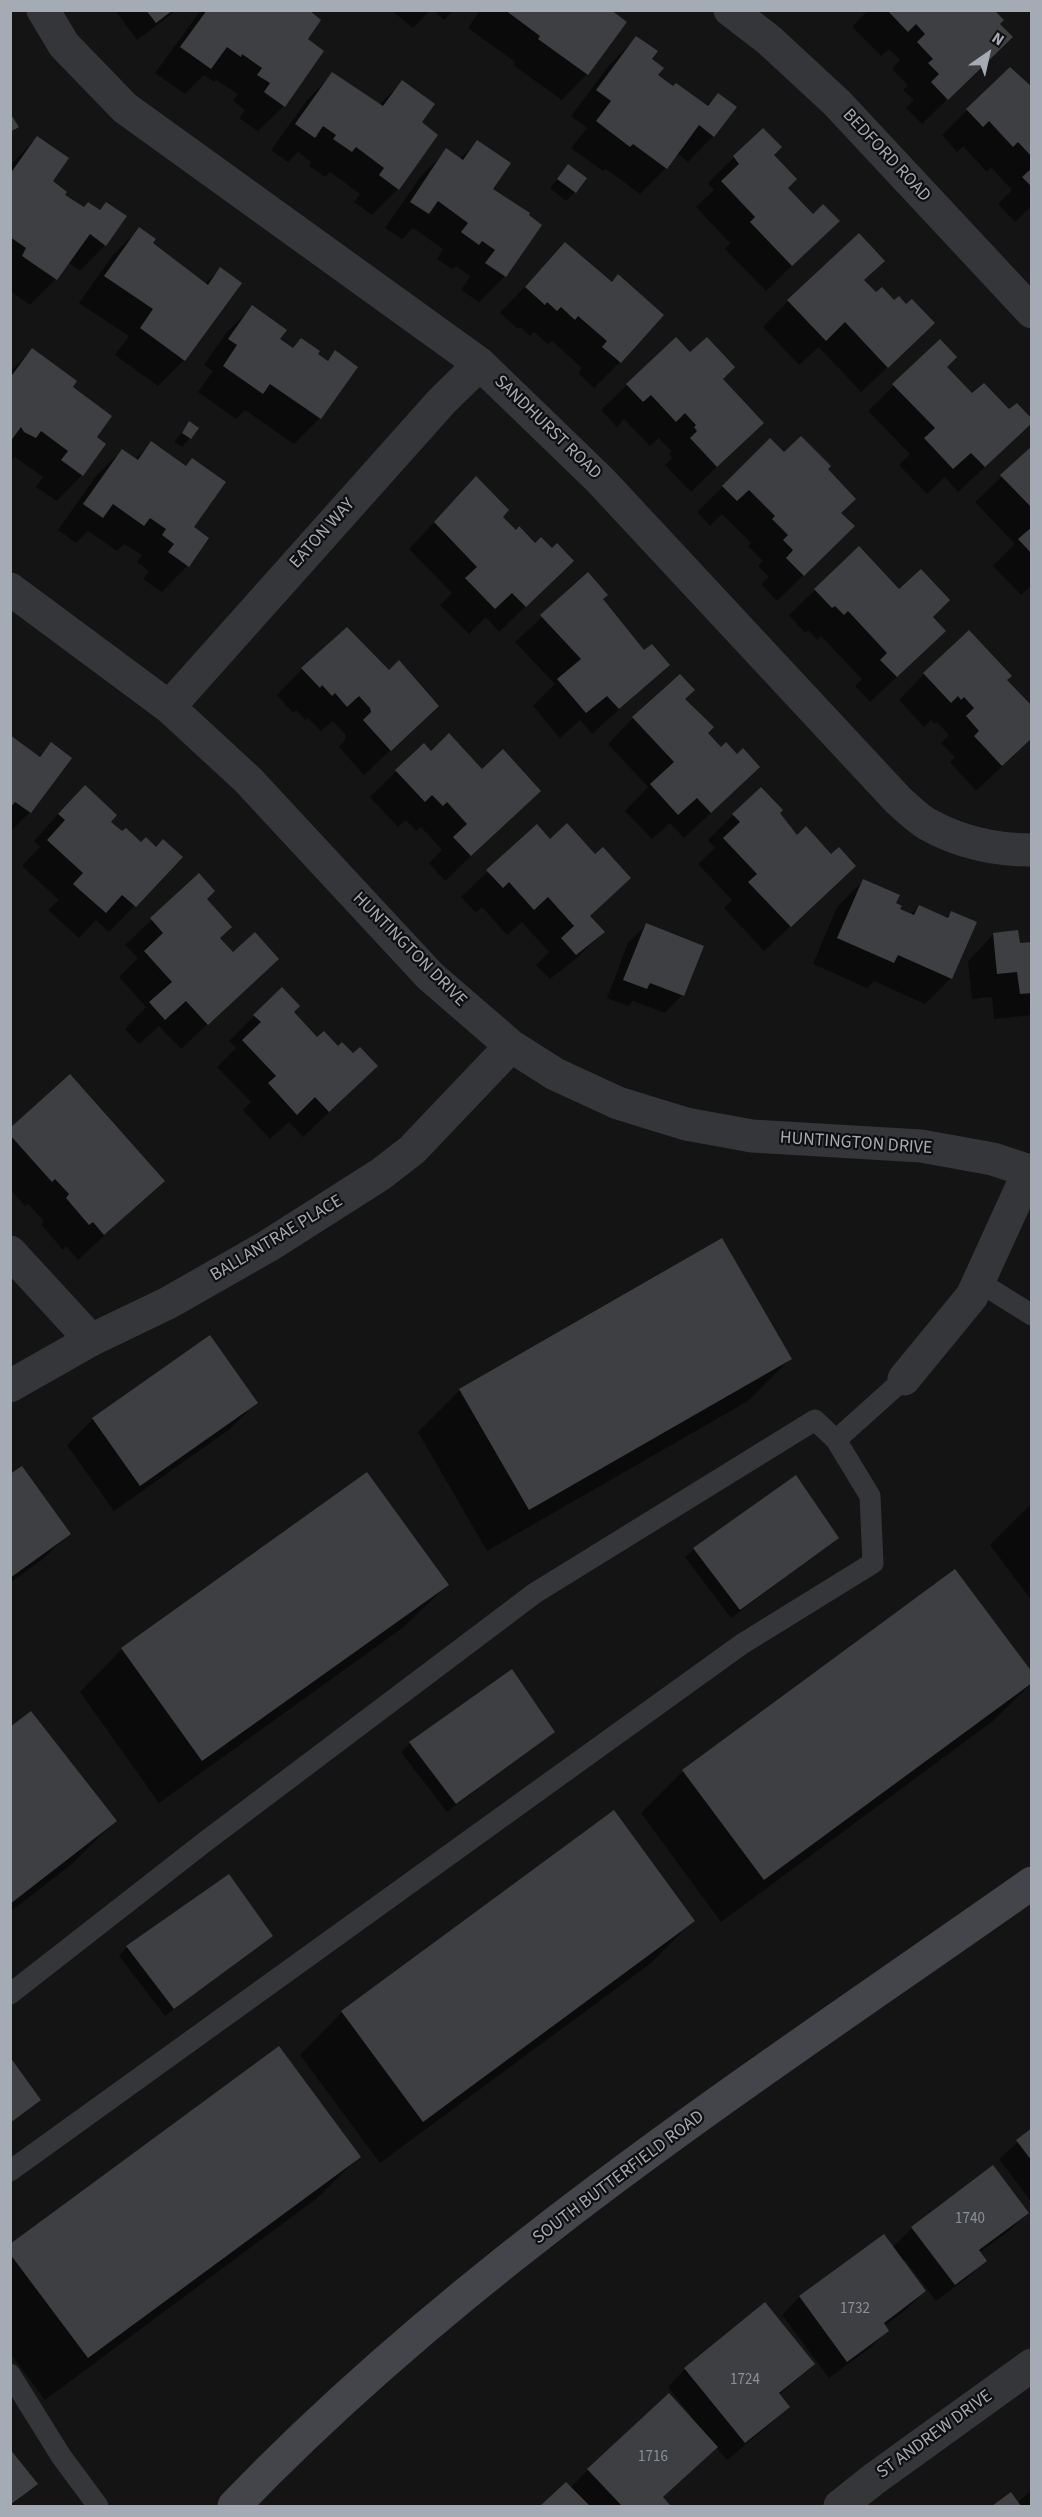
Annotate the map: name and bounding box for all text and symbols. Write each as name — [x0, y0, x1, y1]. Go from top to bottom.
north arrow — [958, 24, 1018, 84]
text: N — [987, 27, 1009, 51]
street label: BEDFORD ROAD — [837, 105, 935, 207]
street label: SANDHURST ROAD — [489, 371, 605, 485]
street label: EATON WAY — [286, 494, 360, 574]
street label: HUNTINGTON DRIVE — [347, 888, 471, 1012]
street label: HUNTINGTON DRIVE — [779, 1128, 933, 1160]
street label: BALLANTRAE PLACE — [207, 1191, 347, 1287]
street label: SOUTH BUTTERFIELD ROAD — [529, 2107, 709, 2249]
house number: 1740 — [955, 2211, 985, 2229]
house number: 1732 — [840, 2301, 870, 2319]
house number: 1724 — [730, 2372, 760, 2390]
street label: ST ANDREW DRIVE — [873, 2386, 997, 2484]
house number: 1716 — [638, 2449, 668, 2467]

